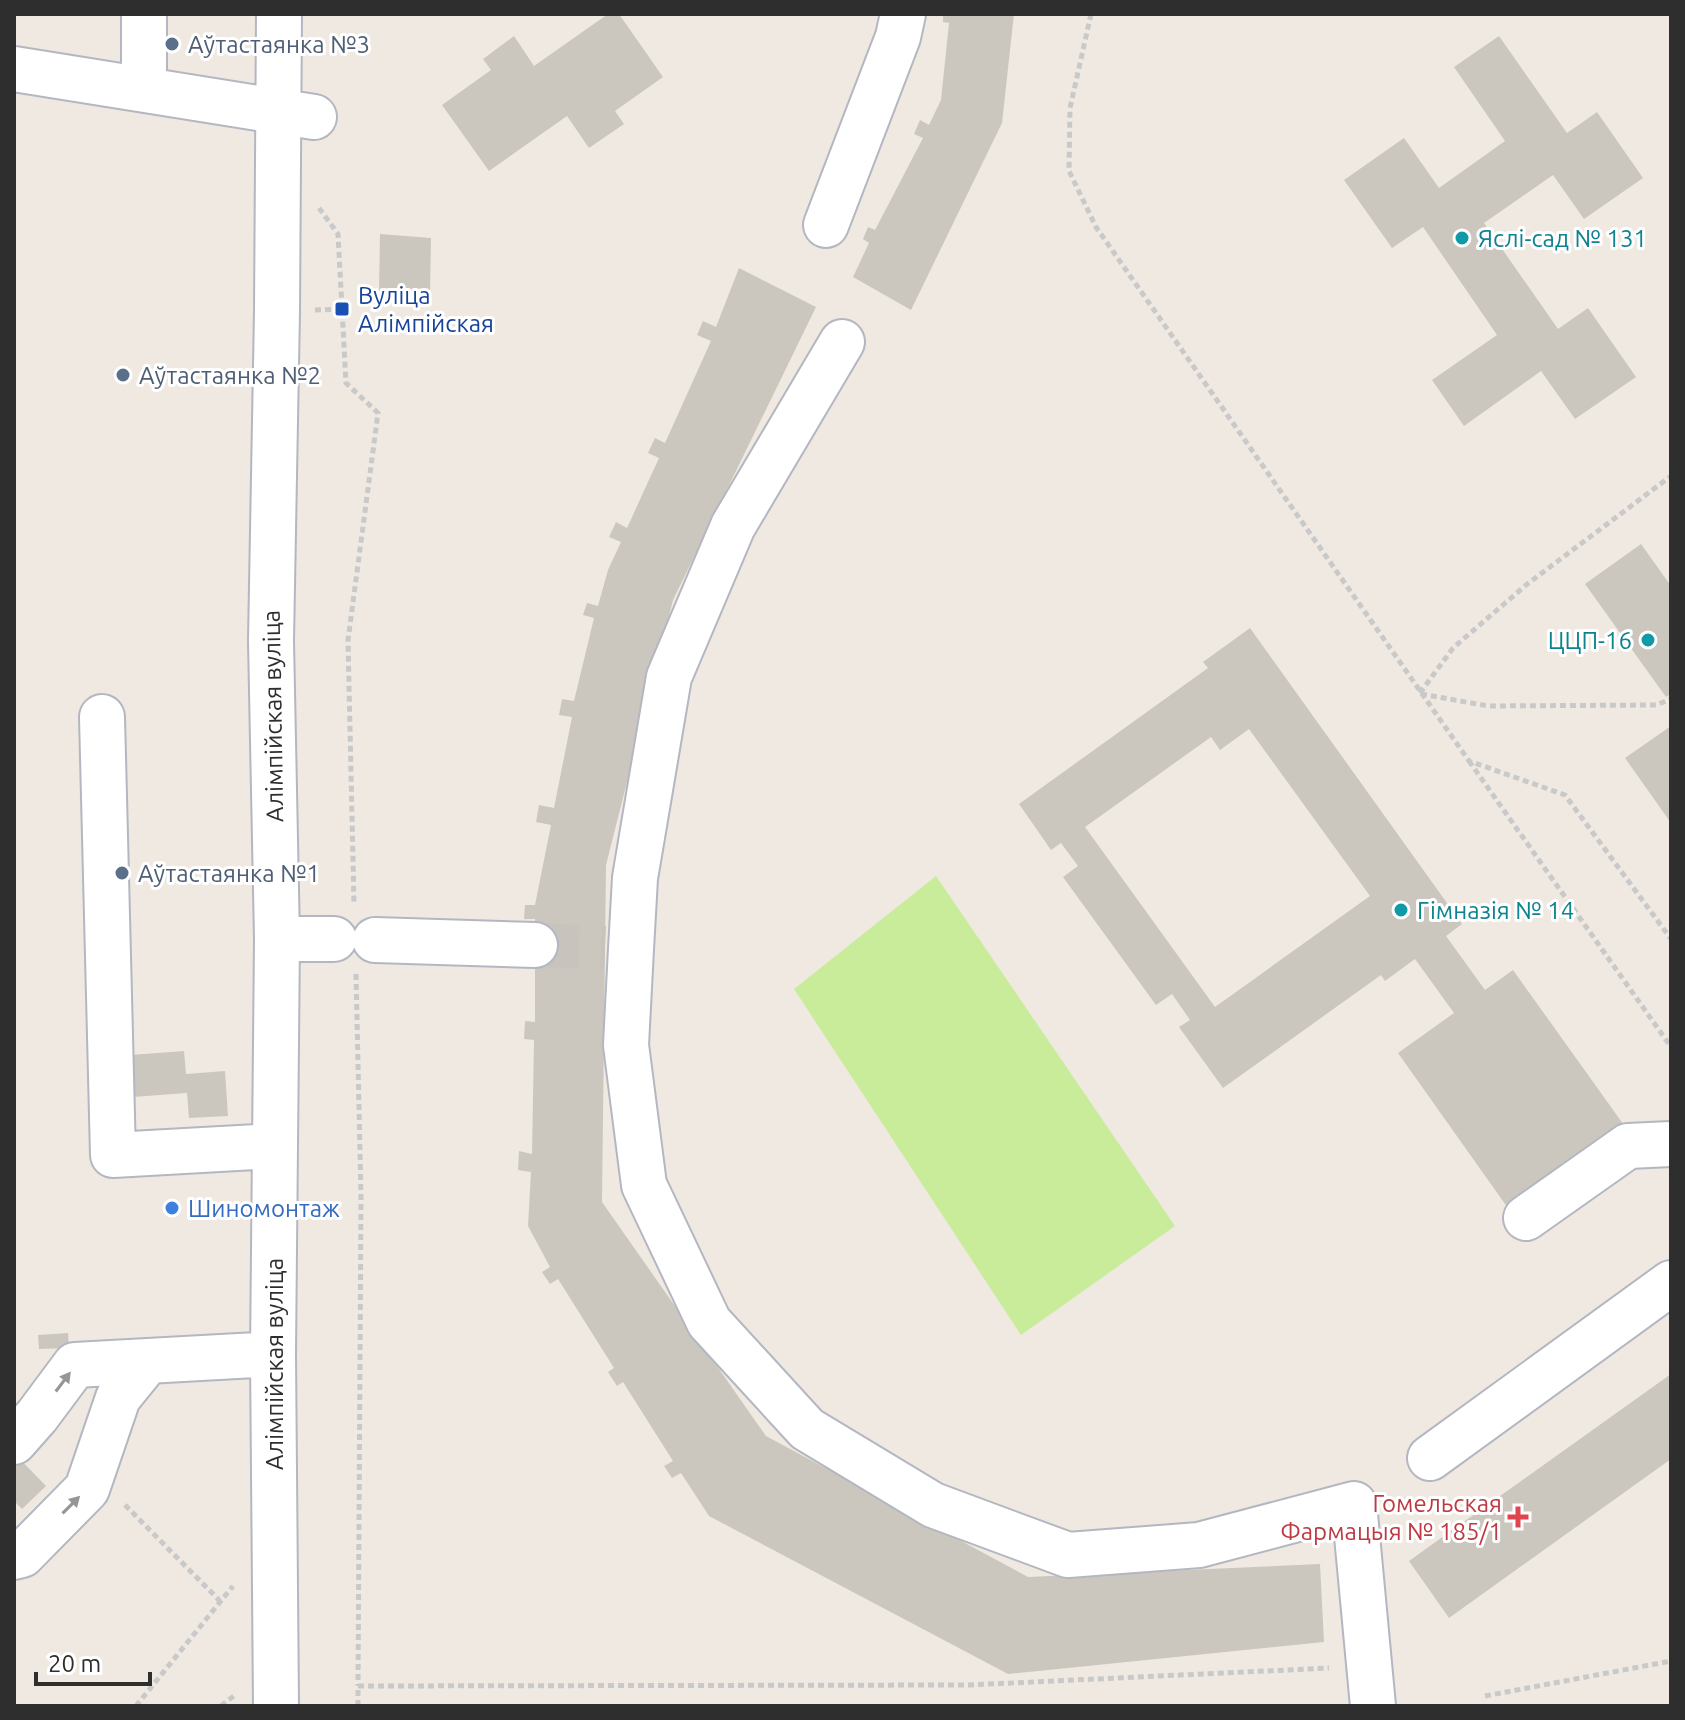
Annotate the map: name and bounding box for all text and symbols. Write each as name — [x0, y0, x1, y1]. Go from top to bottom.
place label: Аўтастаянка №3 — [188, 31, 370, 58]
marker: Аўтастаянка №3 — [163, 35, 181, 53]
place label: Яслі-сад № 131 — [1478, 225, 1647, 252]
marker: Яслі-сад № 131 — [1453, 229, 1471, 247]
place label: Вуліца Алімпійская — [358, 282, 494, 337]
marker: Вуліца Алімпійская — [333, 300, 351, 318]
place label: Аўтастаянка №2 — [139, 362, 321, 389]
marker: Аўтастаянка №2 — [114, 366, 132, 384]
street label: Алімпійская вуліца — [258, 610, 288, 822]
place label: ЦЦП-16 — [1548, 627, 1632, 654]
marker: ЦЦП-16 — [1639, 631, 1657, 649]
place label: Аўтастаянка №1 — [138, 860, 320, 887]
marker: Аўтастаянка №1 — [113, 864, 131, 882]
place label: Гімназія № 14 — [1417, 897, 1574, 924]
marker: Гімназія № 14 — [1392, 901, 1410, 919]
place label: Шиномонтаж — [188, 1195, 340, 1222]
marker: Шиномонтаж — [163, 1199, 181, 1217]
street label: Алімпійская вуліца — [261, 1258, 288, 1470]
one-way arrow — [55, 1371, 71, 1392]
place label: Гомельская Фармацыя № 185/1 — [1280, 1490, 1502, 1545]
one-way arrow — [61, 1496, 80, 1515]
marker: Гомельская Фармацыя № 185/1 — [1509, 1508, 1527, 1526]
scale bar — [36, 1636, 150, 1686]
text: 20 m — [48, 1650, 101, 1677]

